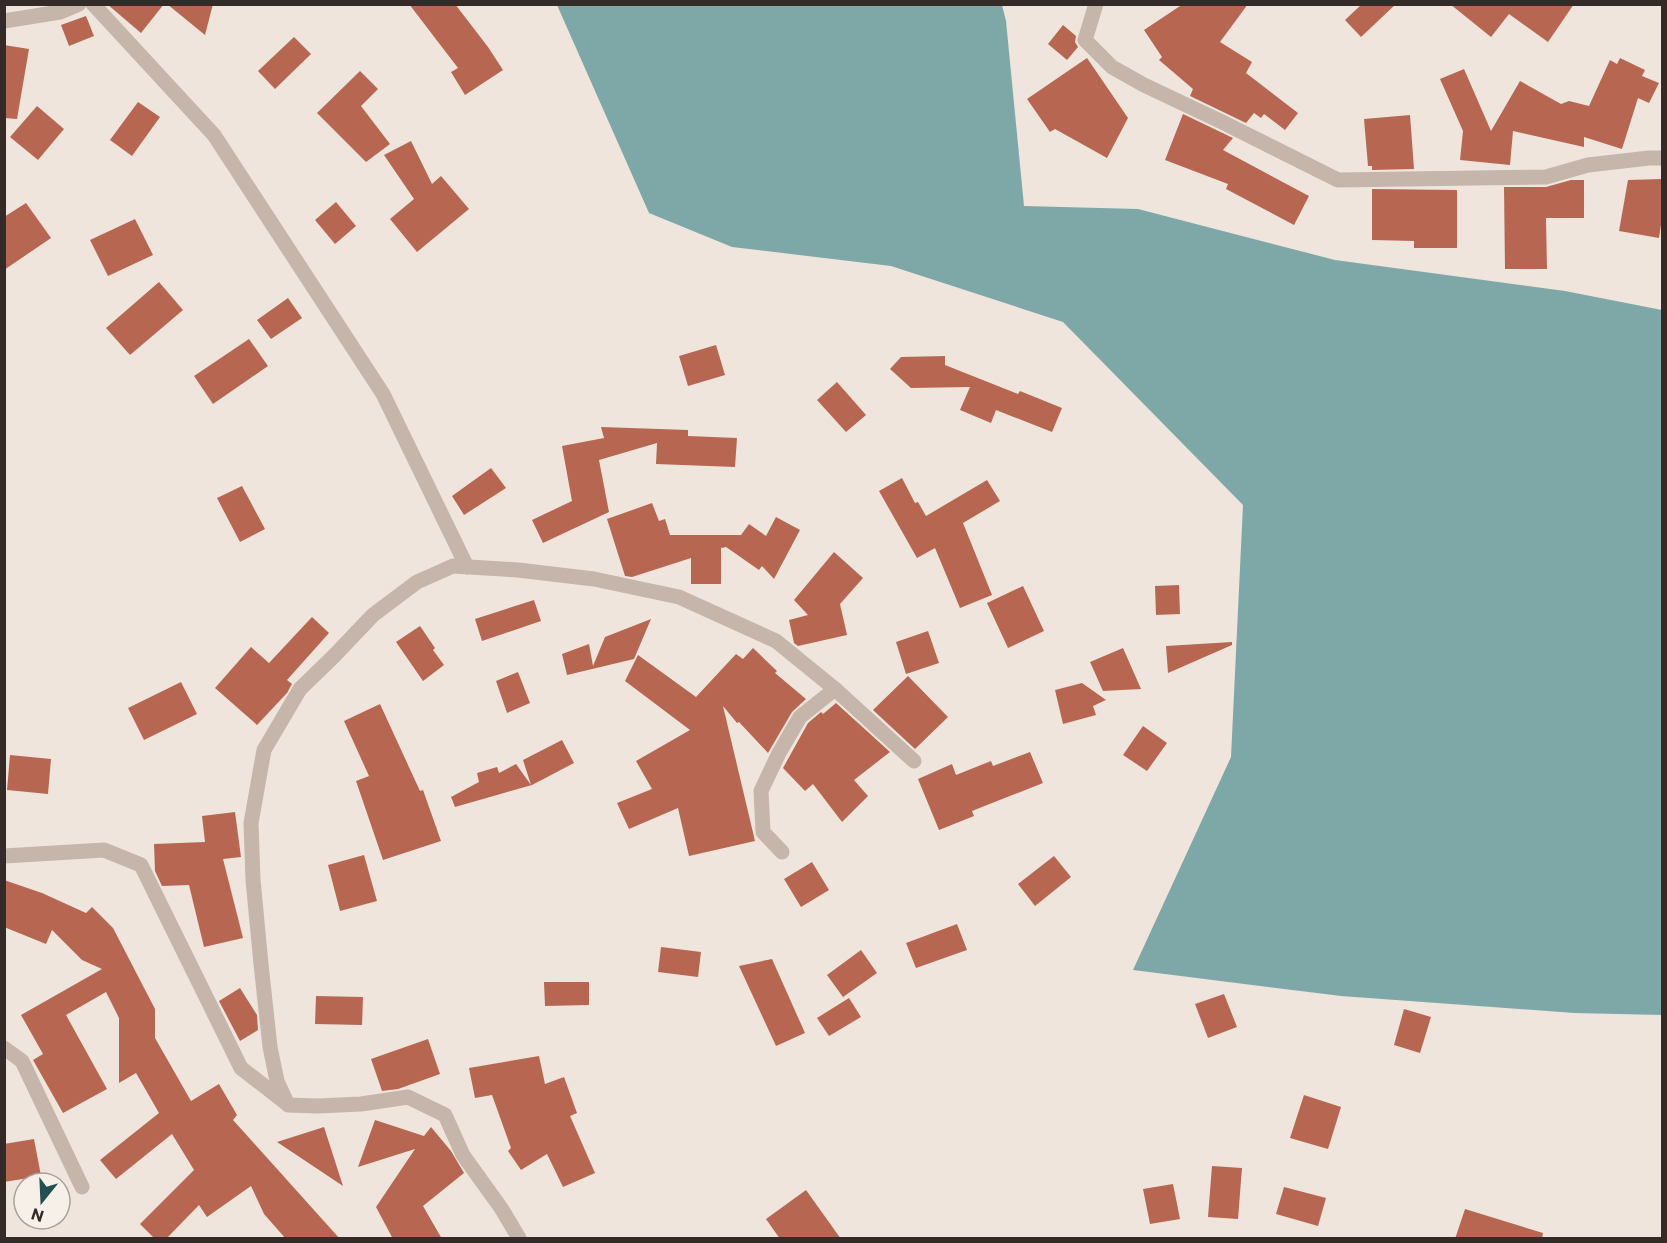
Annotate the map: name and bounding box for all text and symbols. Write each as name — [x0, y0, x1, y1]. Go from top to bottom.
north arrow — [12, 1171, 72, 1231]
text: N — [29, 1205, 46, 1227]

